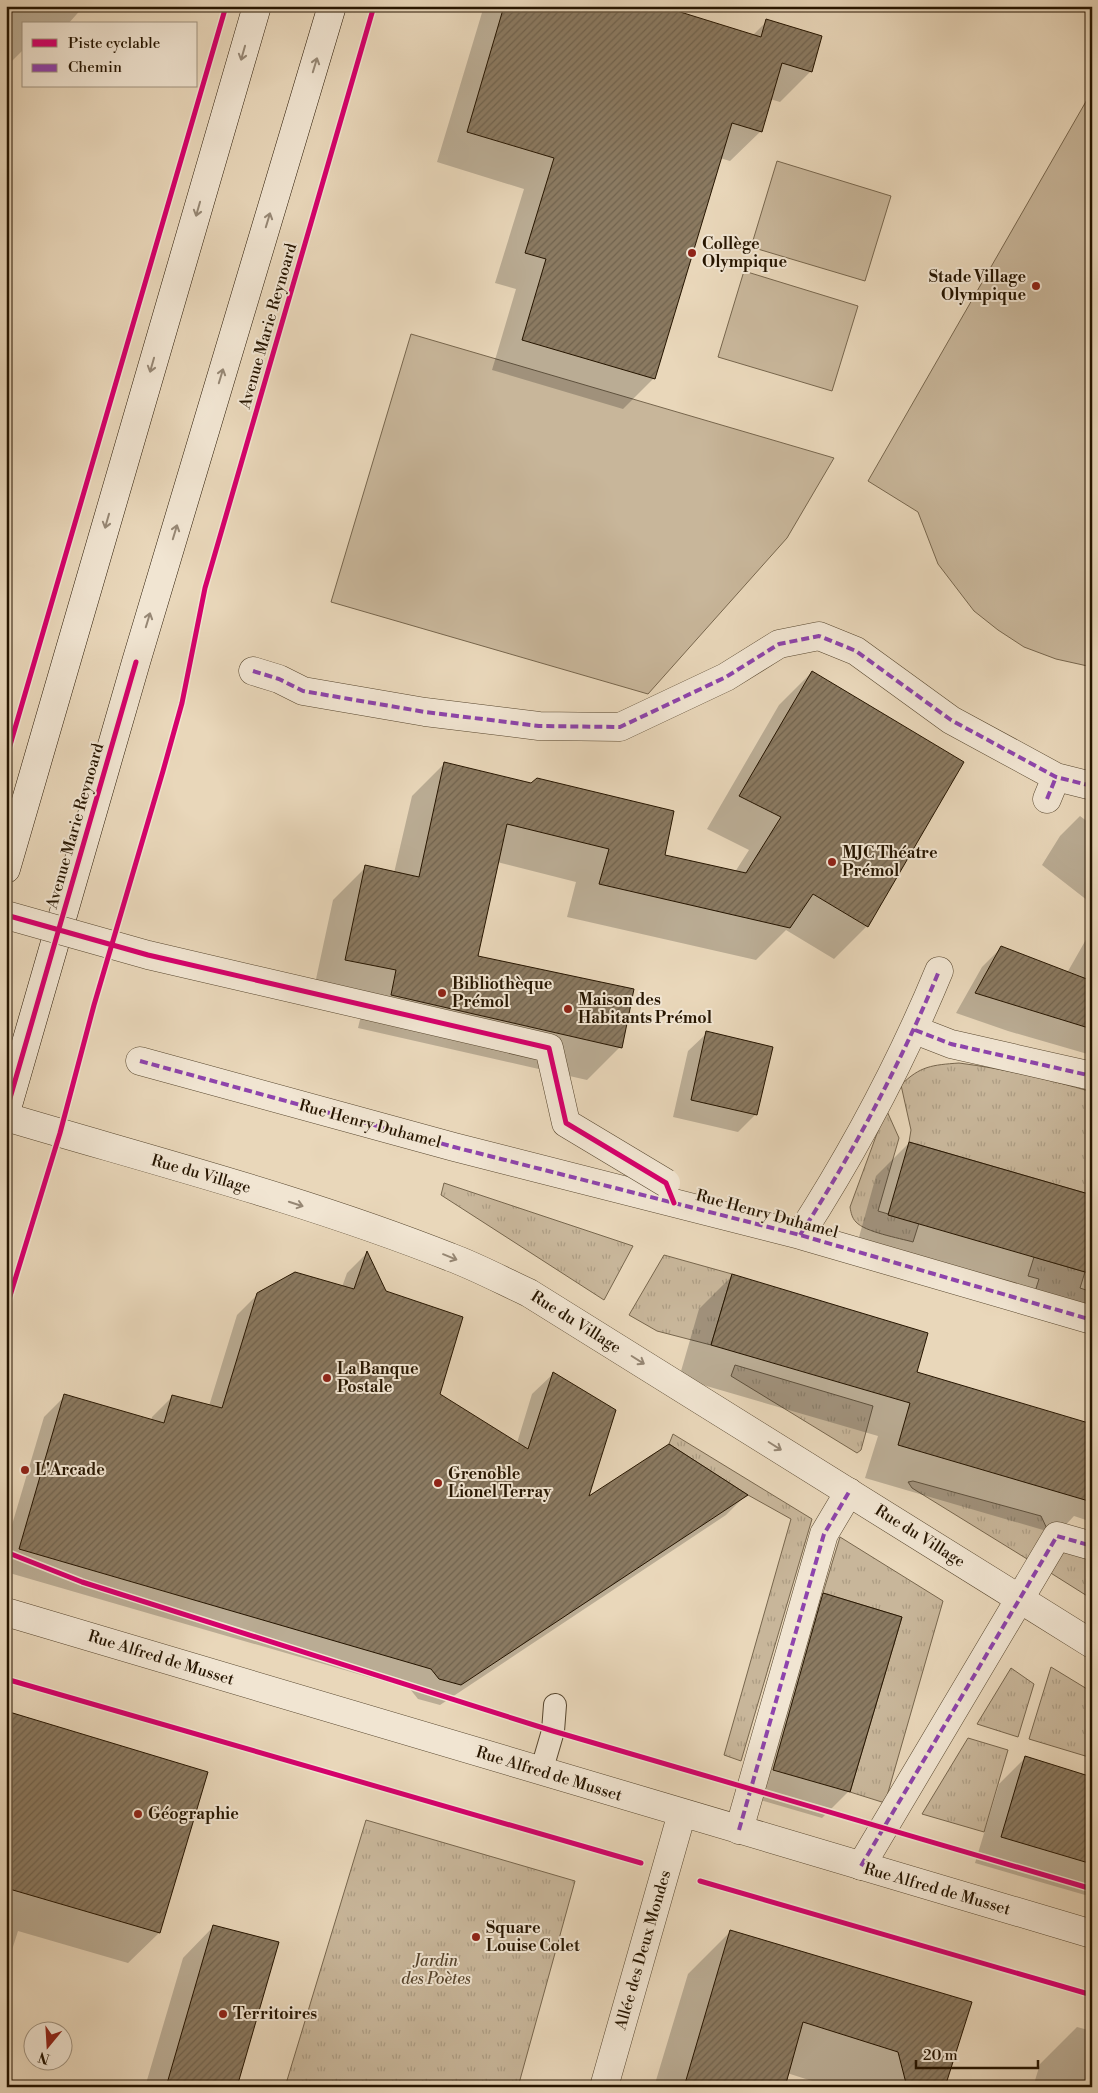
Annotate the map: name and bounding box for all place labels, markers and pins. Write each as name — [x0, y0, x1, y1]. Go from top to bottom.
place label: Collège Olympique — [702, 234, 787, 272]
marker: Collège Olympique — [686, 247, 698, 259]
place label: Stade Village Olympique — [929, 267, 1026, 305]
marker: Stade Village Olympique — [1030, 280, 1042, 292]
place label: MJC Théatre Prémol — [842, 843, 938, 881]
marker: MJC Théatre Prémol — [826, 856, 838, 868]
place label: Bibliothèque Prémol — [452, 974, 553, 1012]
marker: Bibliothèque Prémol — [436, 987, 448, 999]
place label: Maison des Habitants Prémol — [578, 990, 713, 1028]
marker: Maison des Habitants Prémol — [562, 1003, 574, 1015]
place label: La Banque Postale — [337, 1359, 419, 1397]
marker: La Banque Postale — [321, 1372, 333, 1384]
place label: L'Arcade — [35, 1460, 105, 1480]
marker: L'Arcade — [19, 1464, 31, 1476]
place label: Grenoble Lionel Terray — [448, 1464, 552, 1502]
marker: Grenoble Lionel Terray — [432, 1477, 444, 1489]
place label: Géographie — [148, 1804, 239, 1824]
marker: Géographie — [132, 1808, 144, 1820]
place label: Square Louise Colet — [486, 1918, 580, 1956]
marker: Square Louise Colet — [470, 1931, 482, 1943]
place label: Territoires — [233, 2004, 317, 2024]
marker: Territoires — [217, 2008, 229, 2020]

